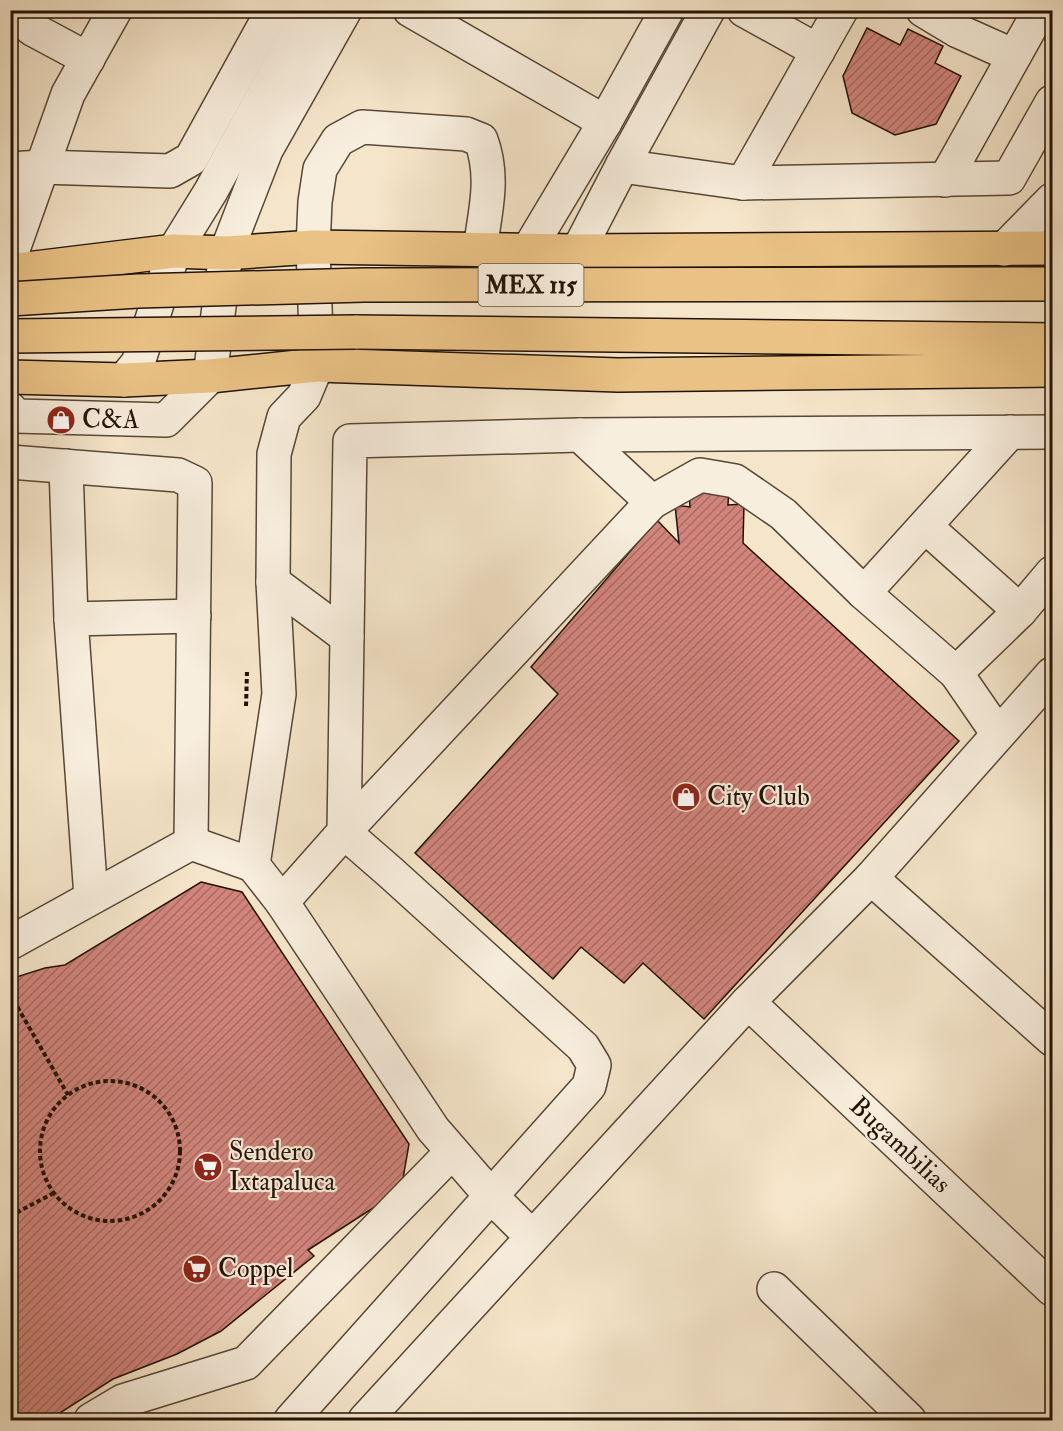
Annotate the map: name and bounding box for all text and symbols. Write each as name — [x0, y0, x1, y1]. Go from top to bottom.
road number: MEX 115 — [478, 264, 584, 306]
shop icon: C&A — [45, 404, 77, 436]
place label: C&A — [82, 404, 140, 436]
shop icon: City Club — [670, 781, 702, 813]
place label: City Club — [707, 781, 810, 813]
street label: Bugambilias — [843, 1090, 957, 1200]
place label: Sendero Ixtapaluca — [229, 1136, 335, 1199]
supermarket icon: Sendero Ixtapaluca — [192, 1151, 224, 1183]
supermarket icon: Coppel — [181, 1253, 213, 1285]
place label: Coppel — [218, 1253, 294, 1286]

